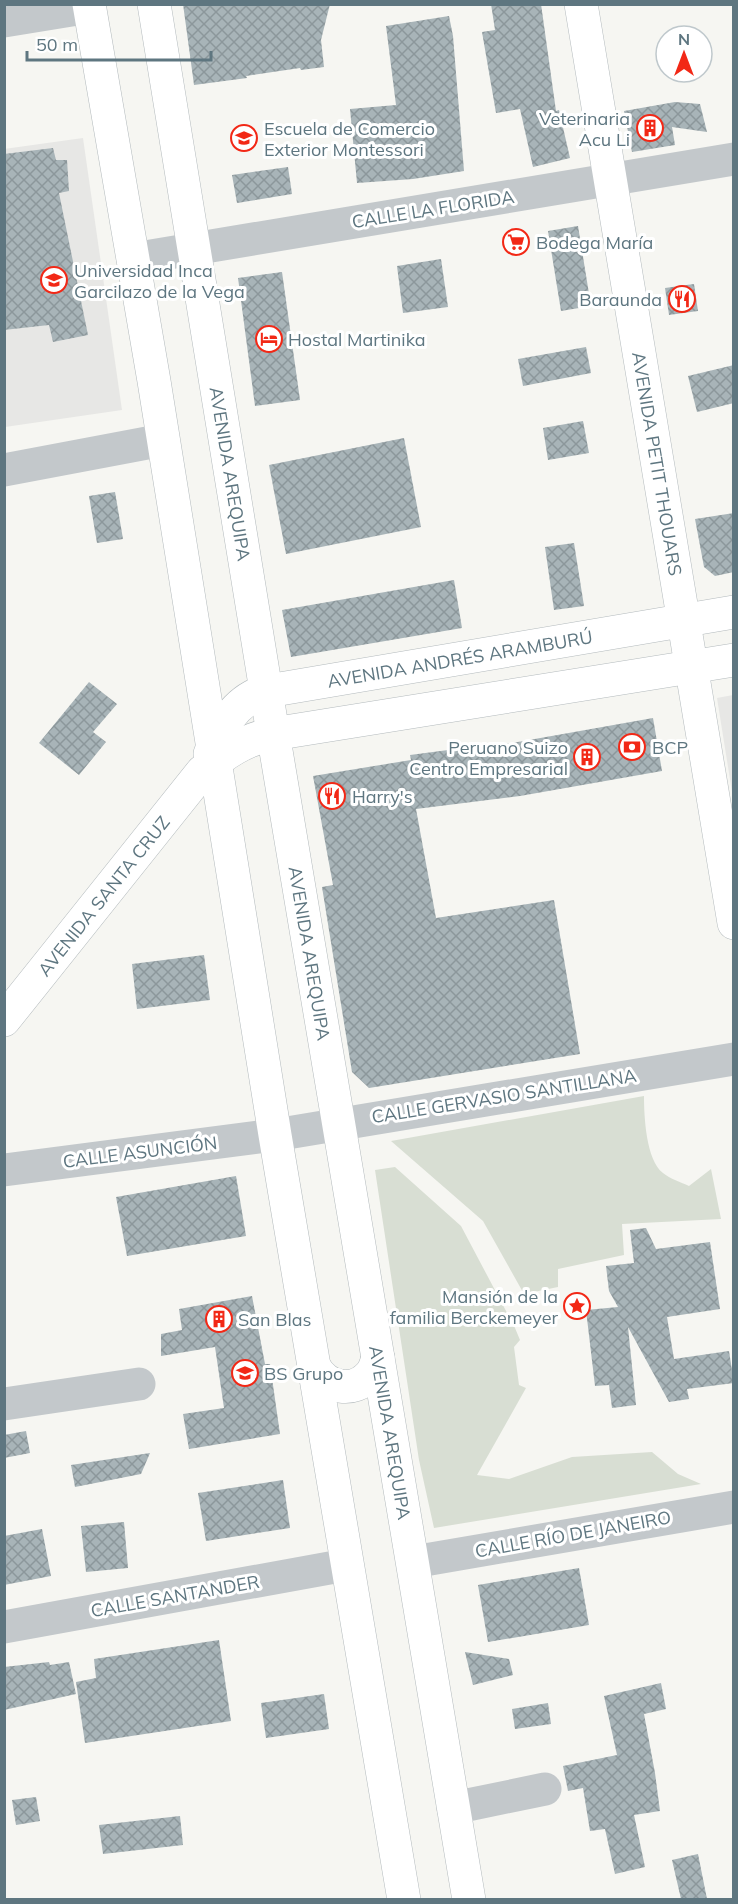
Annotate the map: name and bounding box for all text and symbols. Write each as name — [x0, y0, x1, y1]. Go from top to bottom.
scale bar — [27, 24, 212, 62]
north arrow — [654, 24, 714, 84]
text: N — [678, 29, 690, 49]
text: 50 m — [36, 33, 78, 56]
place label: Veterinaria Acu Li — [539, 107, 630, 151]
building icon: Veterinaria Acu Li — [635, 113, 665, 143]
place label: Escuela de Comercio Exterior Montessori — [264, 117, 435, 161]
school or university icon: Escuela de Comercio Exterior Montessori — [229, 123, 259, 153]
street label: CALLE LA FLORIDA — [350, 185, 516, 233]
supermarket icon: Bodega María — [501, 227, 531, 257]
place label: Bodega María — [536, 231, 653, 254]
place label: Universidad Inca Garcilazo de la Vega — [74, 259, 245, 303]
school or university icon: Universidad Inca Garcilazo de la Vega — [39, 265, 69, 295]
restaurant icon: Baraunda — [667, 284, 697, 314]
place label: Baraunda — [579, 288, 662, 311]
hotel icon: Hostal Martinika — [254, 324, 284, 354]
place label: Hostal Martinika — [288, 328, 426, 351]
street label: AVENIDA PETIT THOUARS — [628, 350, 687, 577]
street label: AVENIDA AREQUIPA — [205, 385, 256, 563]
street label: AVENIDA ANDRÉS ARAMBURÚ — [325, 625, 594, 692]
bank icon: BCP — [617, 732, 647, 762]
place label: Peruano Suizo Centro Empresarial — [409, 736, 568, 780]
place label: BCP — [652, 736, 688, 759]
building icon: Peruano Suizo Centro Empresarial — [572, 742, 602, 772]
restaurant icon: Harry's — [317, 781, 347, 811]
place label: Harry's — [352, 785, 413, 808]
street label: AVENIDA SANTA CRUZ — [32, 811, 174, 981]
street label: AVENIDA AREQUIPA — [284, 864, 336, 1042]
street label: CALLE GERVASIO SANTILLANA — [370, 1064, 638, 1128]
street label: CALLE ASUNCIÓN — [61, 1131, 219, 1173]
place label: Mansión de la familia Berckemeyer — [390, 1285, 558, 1329]
place icon: Mansión de la familia Berckemeyer — [562, 1291, 592, 1321]
building icon: San Blas — [204, 1304, 234, 1334]
place label: San Blas — [238, 1308, 312, 1331]
street label: AVENIDA AREQUIPA — [365, 1344, 416, 1521]
school or university icon: BS Grupo — [230, 1358, 260, 1388]
place label: BS Grupo — [264, 1362, 343, 1385]
street label: CALLE RÍO DE JANEIRO — [473, 1505, 673, 1563]
street label: CALLE SANTANDER — [89, 1570, 261, 1622]

